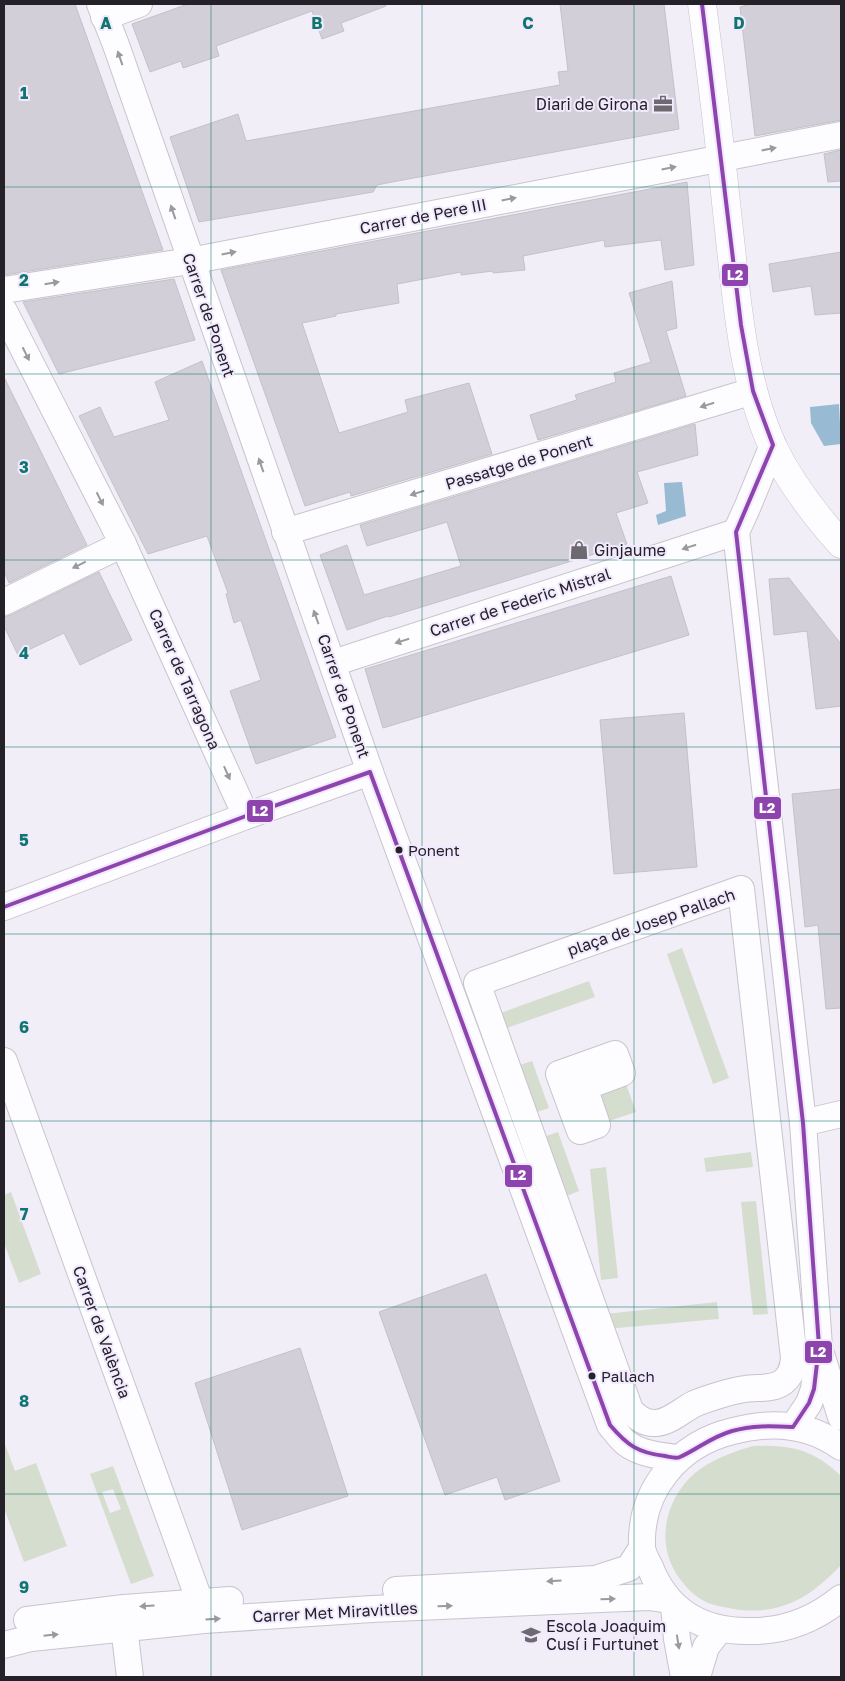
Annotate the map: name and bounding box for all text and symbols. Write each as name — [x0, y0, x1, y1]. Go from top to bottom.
text: A — [100, 13, 112, 33]
text: B — [311, 13, 323, 33]
text: C — [522, 13, 534, 33]
text: D — [733, 13, 745, 33]
one-way arrow — [116, 51, 123, 66]
text: 1 — [20, 83, 28, 103]
office icon: Diari de Girona — [652, 93, 674, 115]
place label: Diari de Girona — [536, 94, 648, 114]
one-way arrow — [761, 144, 777, 152]
one-way arrow — [661, 164, 676, 172]
street label: Carrer de Pere III — [358, 194, 488, 238]
one-way arrow — [502, 195, 517, 203]
one-way arrow — [169, 204, 177, 219]
one-way arrow — [222, 249, 237, 257]
street label: Carrer de Ponent — [178, 250, 240, 380]
line badge: L2 — [721, 263, 749, 287]
text: L2 — [727, 266, 744, 283]
text: 2 — [19, 270, 29, 290]
one-way arrow — [44, 278, 60, 286]
one-way arrow — [22, 347, 30, 361]
one-way arrow — [699, 402, 714, 410]
street label: Passatge de Ponent — [443, 430, 595, 494]
text: 3 — [19, 457, 29, 477]
one-way arrow — [257, 457, 264, 472]
one-way arrow — [410, 489, 425, 497]
one-way arrow — [96, 491, 104, 506]
shop icon: Ginjaume — [568, 539, 590, 561]
place label: Ginjaume — [594, 540, 666, 560]
one-way arrow — [682, 544, 697, 552]
one-way arrow — [72, 561, 87, 569]
street label: Carrer de Federic Mistral — [427, 563, 613, 641]
street label: Carrer de Tarragona — [145, 605, 225, 753]
one-way arrow — [312, 610, 319, 625]
street label: Carrer de Ponent — [313, 631, 375, 761]
one-way arrow — [394, 638, 409, 645]
text: 4 — [19, 643, 29, 663]
one-way arrow — [223, 766, 231, 780]
line badge: L2 — [753, 796, 782, 820]
line badge: L2 — [246, 799, 274, 823]
text: L2 — [759, 799, 776, 816]
text: L2 — [252, 802, 269, 819]
text: 5 — [19, 830, 29, 850]
place label: Ponent — [408, 841, 460, 859]
marker: Ponent — [394, 845, 404, 855]
street label: plaça de Josep Pallach — [564, 884, 738, 960]
text: 6 — [19, 1017, 29, 1037]
line badge: L2 — [504, 1164, 533, 1188]
text: L2 — [510, 1166, 527, 1183]
text: 7 — [20, 1204, 29, 1224]
street label: Carrer de València — [69, 1263, 135, 1401]
line badge: L2 — [804, 1340, 833, 1364]
text: L2 — [810, 1343, 827, 1360]
place label: Pallach — [601, 1367, 655, 1385]
marker: Pallach — [587, 1371, 597, 1381]
text: 8 — [19, 1391, 29, 1411]
text: 9 — [19, 1577, 29, 1597]
one-way arrow — [545, 1578, 561, 1586]
one-way arrow — [600, 1595, 616, 1603]
street label: Carrer Met Miravitlles — [252, 1598, 418, 1626]
one-way arrow — [139, 1602, 155, 1610]
one-way arrow — [437, 1602, 453, 1610]
one-way arrow — [205, 1615, 221, 1623]
place label: Escola Joaquim Cusí i Furtunet — [546, 1616, 666, 1654]
school or university icon: Escola Joaquim Cusí i Furtunet — [520, 1624, 542, 1646]
one-way arrow — [44, 1631, 60, 1639]
one-way arrow — [674, 1634, 682, 1650]

